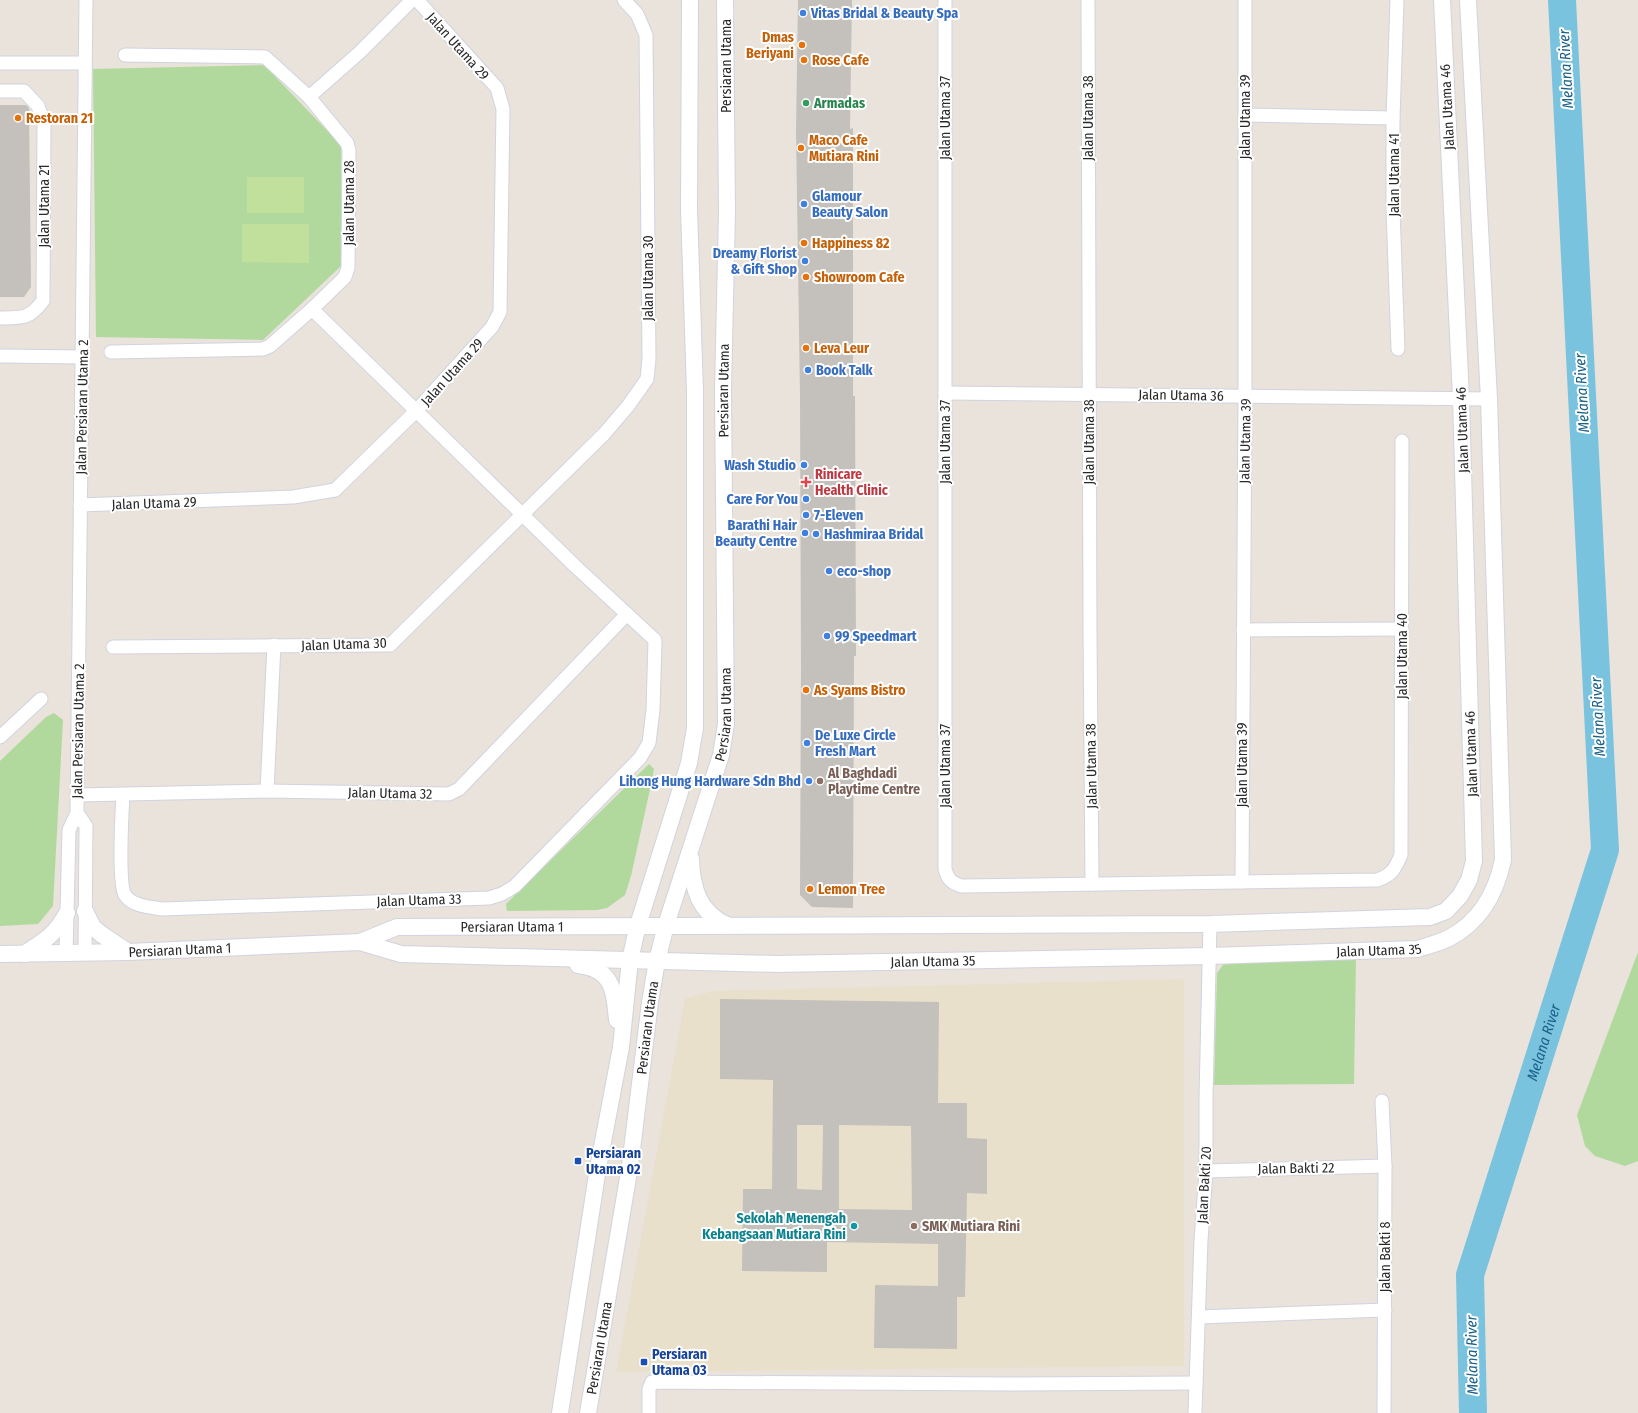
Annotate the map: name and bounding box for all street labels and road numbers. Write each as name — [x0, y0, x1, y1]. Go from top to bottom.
street label: Jalan Utama 29 — [423, 9, 493, 84]
street label: Persiaran Utama — [718, 19, 735, 113]
street label: Jalan Utama 46 — [1437, 64, 1458, 150]
street label: Jalan Utama 39 — [1237, 74, 1254, 160]
street label: Jalan Utama 38 — [1080, 75, 1097, 161]
street label: Jalan Utama 37 — [937, 76, 954, 160]
street label: Jalan Utama 41 — [1386, 133, 1403, 217]
street label: Jalan Utama 28 — [341, 160, 358, 246]
street label: Jalan Utama 21 — [36, 164, 53, 248]
street label: Jalan Utama 30 — [640, 235, 657, 321]
street label: Jalan Utama 29 — [418, 335, 487, 410]
street label: Jalan Persiaran Utama 2 — [73, 339, 92, 475]
street label: Persiaran Utama — [715, 343, 733, 438]
street label: Jalan Utama 36 — [1138, 386, 1224, 405]
street label: Jalan Utama 46 — [1453, 387, 1472, 473]
street label: Jalan Utama 39 — [1236, 398, 1255, 484]
street label: Jalan Utama 38 — [1081, 399, 1098, 485]
street label: Jalan Utama 37 — [937, 400, 954, 484]
street label: Jalan Utama 29 — [111, 494, 197, 513]
street label: Jalan Utama 40 — [1394, 613, 1411, 699]
street label: Jalan Utama 30 — [301, 635, 387, 654]
street label: Jalan Persiaran Utama 2 — [69, 663, 88, 799]
street label: Persiaran Utama — [711, 667, 735, 764]
street label: Jalan Utama 46 — [1462, 711, 1481, 797]
street label: Jalan Utama 39 — [1234, 722, 1251, 808]
street label: Jalan Utama 38 — [1082, 723, 1101, 809]
street label: Jalan Utama 37 — [937, 724, 954, 808]
street label: Jalan Utama 32 — [348, 784, 432, 803]
street label: Jalan Utama 33 — [376, 891, 462, 910]
street label: Persiaran Utama 1 — [461, 918, 564, 936]
street label: Persiaran Utama 1 — [128, 940, 232, 961]
street label: Jalan Utama 35 — [1336, 940, 1424, 961]
street label: Jalan Utama 35 — [890, 952, 976, 971]
street label: Persiaran Utama — [633, 980, 662, 1075]
street label: Jalan Bakti 20 — [1194, 1146, 1215, 1224]
street label: Jalan Bakti 22 — [1258, 1159, 1334, 1178]
street label: Jalan Bakti 8 — [1377, 1221, 1394, 1293]
street label: Persiaran Utama — [583, 1300, 616, 1396]

